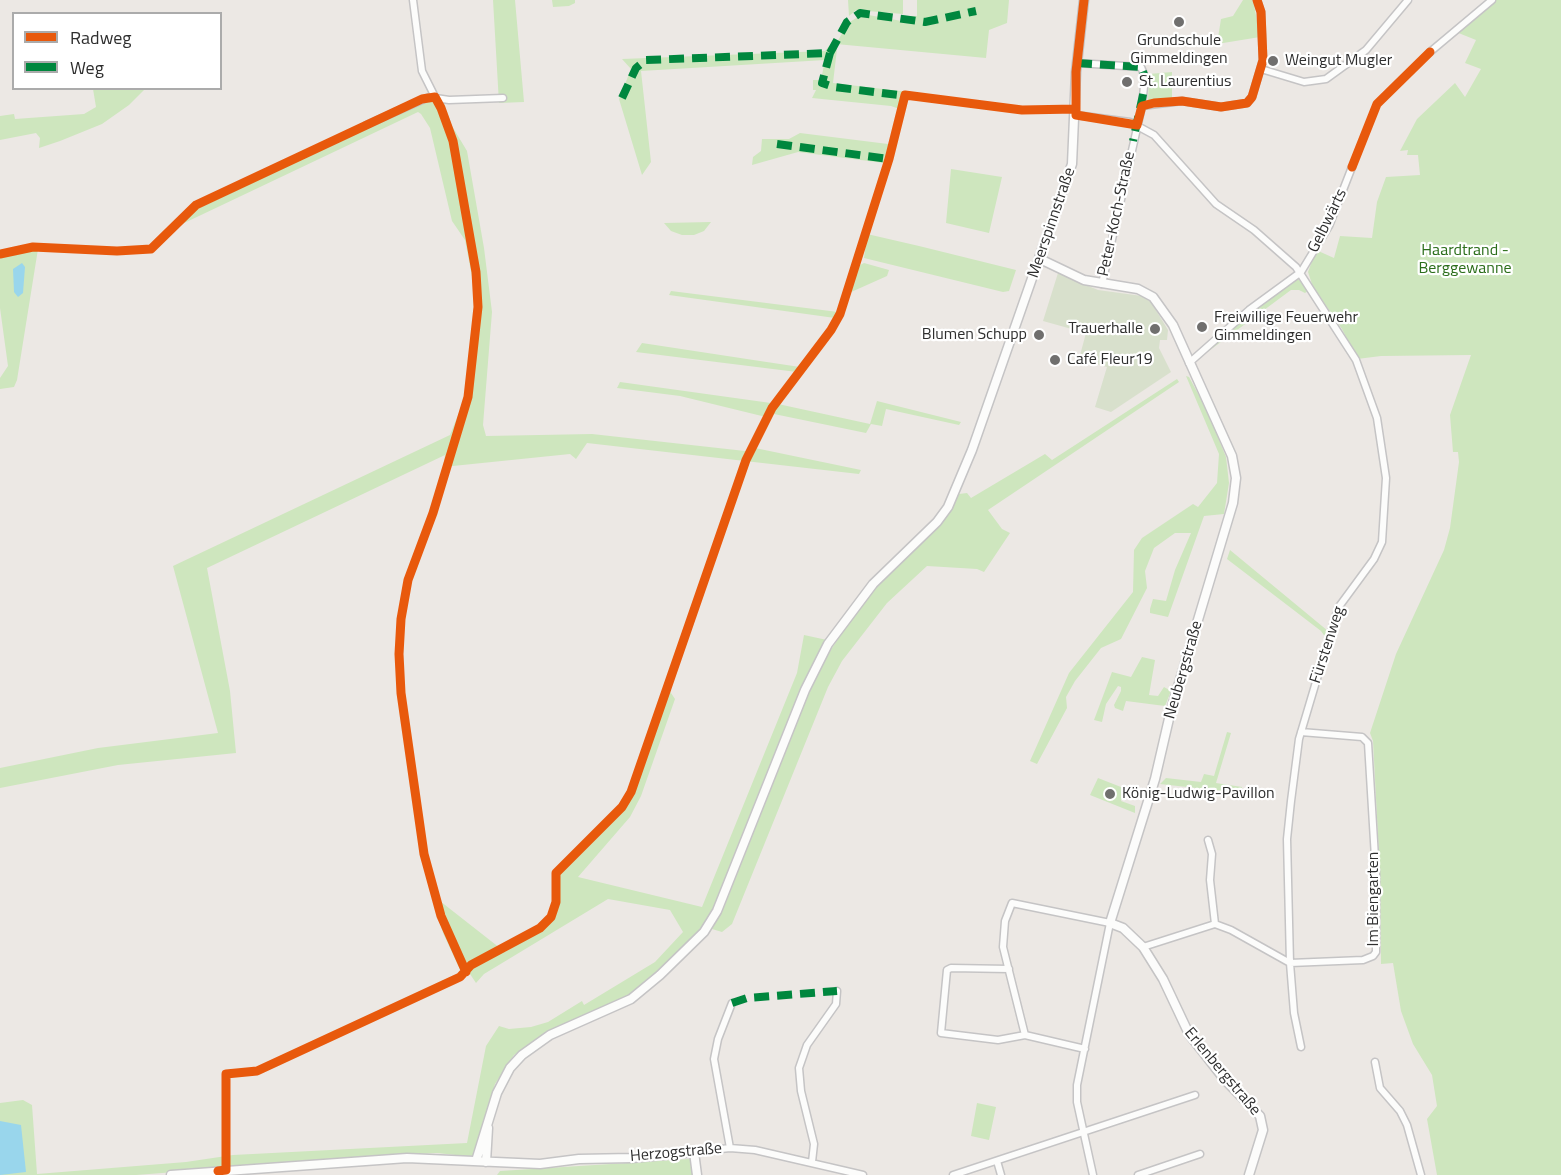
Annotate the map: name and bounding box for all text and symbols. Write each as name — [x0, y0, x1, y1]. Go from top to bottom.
legend — [12, 12, 222, 90]
marker: Grundschule Gimmeldingen — [1172, 15, 1186, 29]
text: Radweg — [70, 24, 132, 51]
place label: Grundschule Gimmeldingen — [1130, 31, 1228, 69]
place label: Weingut Mugler — [1285, 51, 1392, 71]
text: Weg — [70, 54, 104, 81]
marker: Weingut Mugler — [1266, 54, 1280, 68]
place label: St. Laurentius — [1139, 72, 1231, 92]
marker: St. Laurentius — [1120, 75, 1134, 89]
street label: Peter-Koch-Straße — [1094, 150, 1140, 278]
street label: Meerspinnstraße — [1024, 165, 1080, 281]
street label: Gelbwärts — [1304, 186, 1352, 256]
park label: Haardtrand - Berggewanne — [1418, 241, 1512, 279]
place label: Freiwillige Feuerwehr Gimmeldingen — [1214, 308, 1358, 346]
place label: Trauerhalle — [1068, 319, 1143, 339]
marker: Freiwillige Feuerwehr Gimmeldingen — [1195, 320, 1209, 334]
marker: Trauerhalle — [1148, 322, 1162, 336]
place label: Blumen Schupp — [922, 325, 1027, 345]
marker: Blumen Schupp — [1032, 328, 1046, 342]
place label: Café Fleur19 — [1067, 350, 1153, 370]
marker: Café Fleur19 — [1048, 353, 1062, 367]
street label: Fürstenweg — [1306, 604, 1350, 686]
street label: Neubergstraße — [1161, 619, 1207, 721]
place label: König-Ludwig-Pavillon — [1122, 784, 1275, 804]
marker: König-Ludwig-Pavillon — [1103, 787, 1117, 801]
street label: Im Biengarten — [1364, 852, 1384, 946]
street label: Erlenbergstraße — [1180, 1024, 1264, 1120]
street label: Herzogstraße — [629, 1139, 723, 1167]

